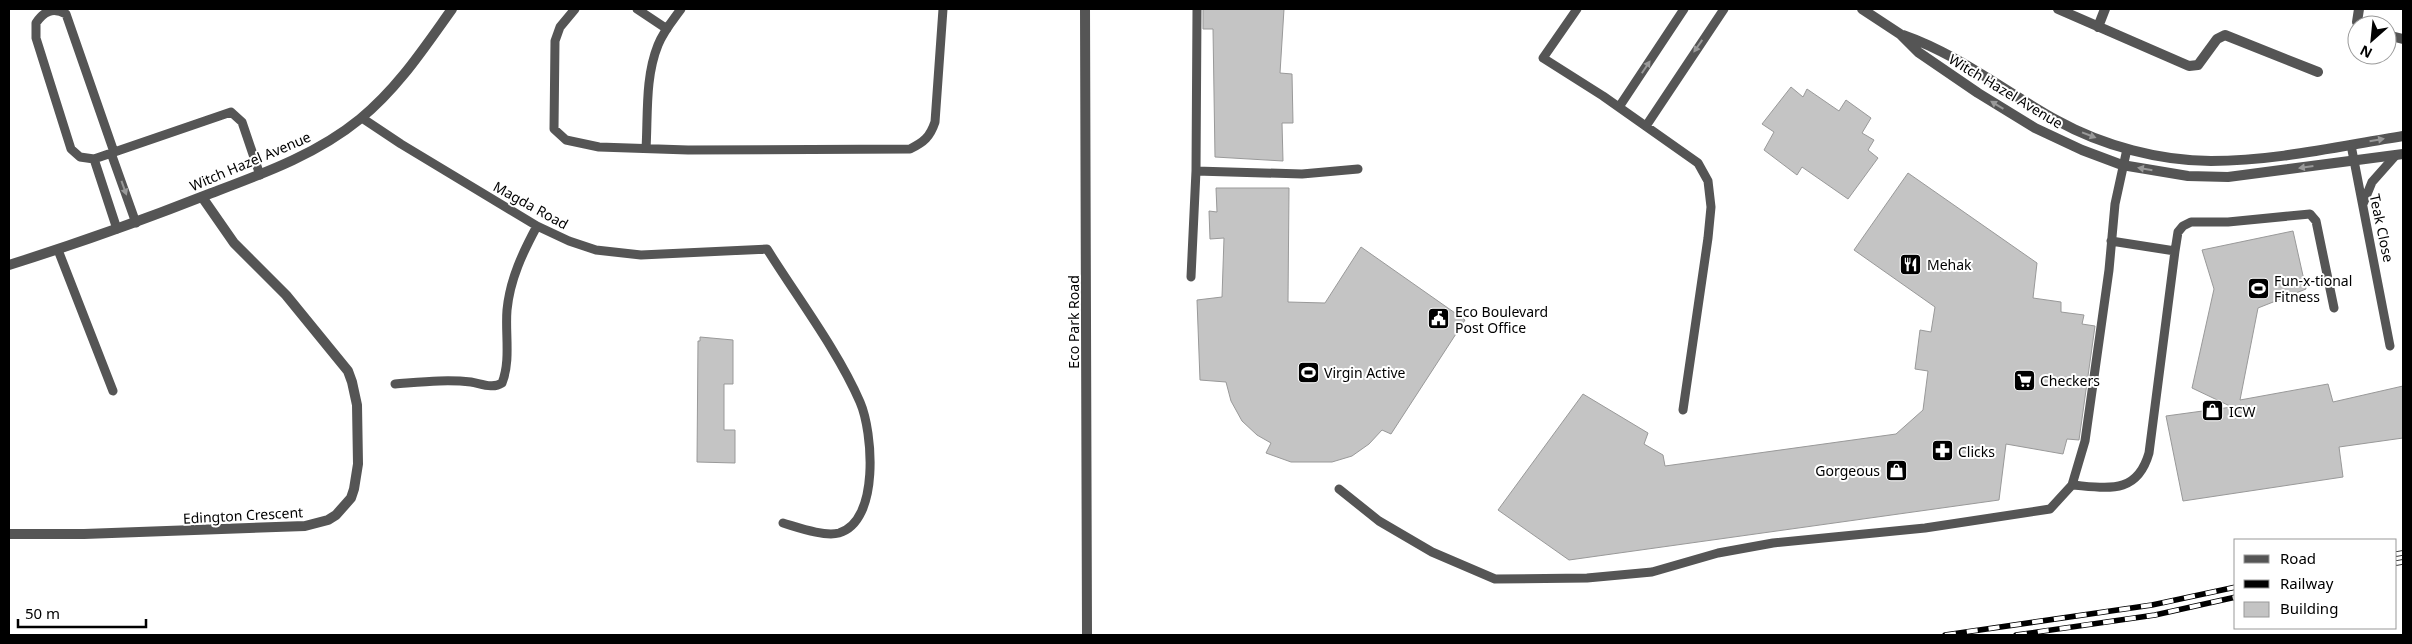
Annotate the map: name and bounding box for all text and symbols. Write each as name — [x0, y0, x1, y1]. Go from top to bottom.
north arrow — [2347, 15, 2397, 65]
one-way arrow — [1693, 40, 1703, 53]
text: N — [2356, 41, 2375, 63]
street label: Witch Hazel Avenue — [1945, 49, 2067, 133]
one-way arrow — [1642, 60, 1651, 74]
one-way arrow — [1990, 100, 2003, 109]
street label: Witch Hazel Avenue — [187, 127, 314, 195]
one-way arrow — [2082, 132, 2097, 139]
one-way arrow — [2369, 136, 2385, 144]
one-way arrow — [2298, 164, 2314, 172]
one-way arrow — [2136, 165, 2152, 173]
street label: Magda Road — [490, 177, 572, 233]
one-way arrow — [120, 181, 128, 196]
street label: Teak Close — [2366, 192, 2399, 264]
restaurant icon: Mehak — [1899, 252, 1923, 276]
place label: Mehak — [1927, 255, 1972, 274]
place label: Fun-x-tional Fitness — [2274, 271, 2352, 306]
street label: Eco Park Road — [1064, 275, 1083, 369]
sports icon: Fun-x-tional Fitness — [2246, 276, 2270, 300]
place label: Eco Boulevard Post Office — [1455, 302, 1548, 337]
public building icon: Eco Boulevard Post Office — [1427, 307, 1451, 331]
sports icon: Virgin Active — [1296, 360, 1320, 384]
place label: Virgin Active — [1324, 363, 1406, 382]
supermarket icon: Checkers — [2012, 368, 2036, 392]
place label: Checkers — [2040, 371, 2100, 390]
shop icon: ICW — [2201, 399, 2225, 423]
place label: ICW — [2229, 402, 2256, 421]
pharmacy icon: Clicks — [1930, 439, 1954, 463]
place label: Clicks — [1958, 442, 1995, 461]
shop icon: Gorgeous — [1884, 458, 1908, 482]
place label: Gorgeous — [1815, 461, 1880, 480]
street label: Edington Crescent — [182, 502, 304, 528]
legend — [2234, 539, 2397, 629]
text: Road — [2280, 548, 2316, 568]
text: Railway — [2280, 573, 2334, 593]
scale bar — [18, 596, 145, 628]
text: Building — [2280, 598, 2338, 618]
text: 50 m — [25, 603, 60, 623]

